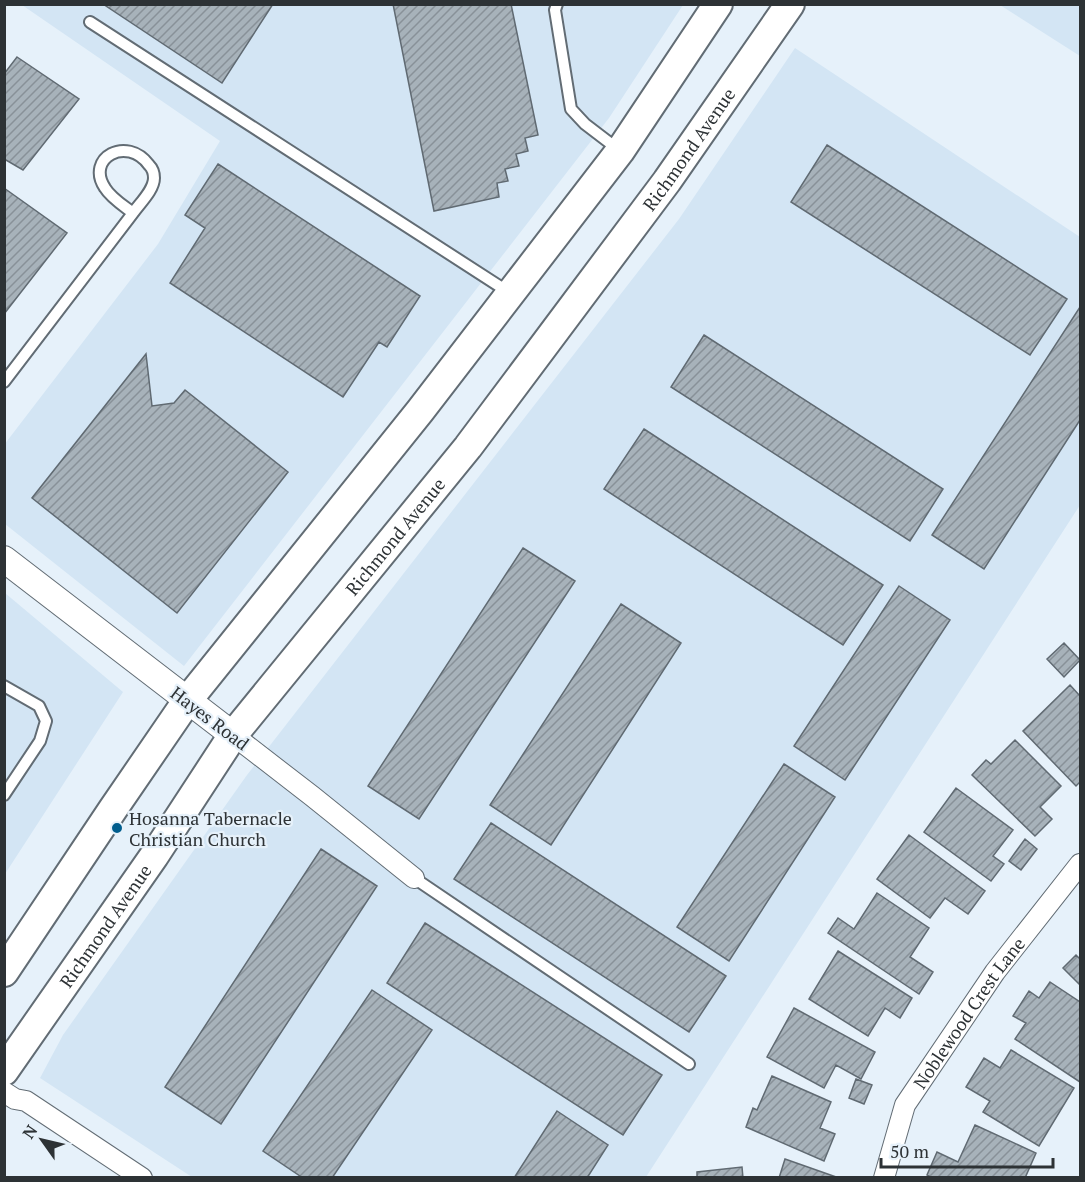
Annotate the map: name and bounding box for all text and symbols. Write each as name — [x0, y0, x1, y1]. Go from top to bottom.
street label: Richmond Avenue — [637, 83, 740, 216]
street label: Richmond Avenue — [340, 473, 450, 600]
street label: Hayes Road — [166, 681, 254, 755]
place label: Hosanna Tabernacle Christian Church — [129, 806, 292, 851]
marker: Hosanna Tabernacle Christian Church — [110, 821, 124, 835]
street label: Richmond Avenue — [54, 859, 157, 992]
street label: Noblewood Crest Lane — [907, 932, 1030, 1093]
north arrow — [12, 1110, 72, 1170]
text: N — [17, 1120, 42, 1143]
scale bar — [881, 1131, 1054, 1169]
text: 50 m — [890, 1139, 930, 1163]

